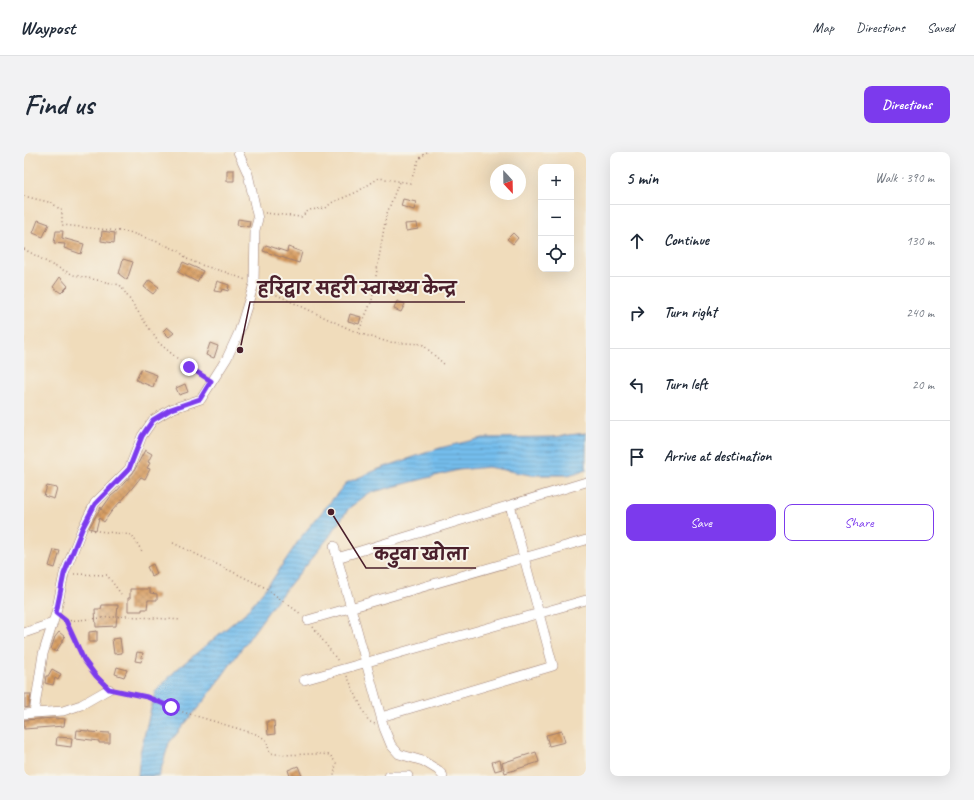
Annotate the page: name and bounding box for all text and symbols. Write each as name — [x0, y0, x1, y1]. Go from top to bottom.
text: Waypost — [20, 16, 75, 40]
text: Map — [813, 19, 834, 36]
text: Directions — [856, 19, 905, 36]
text: Saved — [927, 19, 954, 36]
button: Directions — [864, 86, 950, 123]
text: Find us — [24, 87, 94, 122]
north arrow — [490, 164, 526, 200]
map controls — [538, 164, 574, 272]
button: + — [538, 164, 574, 200]
text: 5 min — [626, 168, 658, 189]
text: Walk · 390 m — [875, 170, 934, 186]
button: − — [538, 200, 574, 236]
icon: ahead — [626, 230, 648, 252]
text: Continue — [664, 231, 709, 250]
text: 130 m — [906, 233, 934, 249]
button: locate — [538, 236, 574, 272]
callout: हरिद्वार सहरी स्वास्थ्य केन्द्र — [250, 273, 465, 302]
text: हरिद्वार सहरी स्वास्थ्य केन्द्र — [256, 274, 459, 299]
icon: right — [626, 302, 648, 324]
text: Turn right — [664, 303, 717, 322]
text: 240 m — [906, 305, 934, 321]
route end — [180, 358, 198, 376]
icon: left — [626, 374, 648, 396]
text: Turn left — [664, 375, 707, 394]
text: 20 m — [912, 377, 934, 393]
icon: arrive — [626, 446, 648, 468]
text: Arrive at destination — [664, 447, 771, 466]
button: Save — [626, 504, 776, 541]
button: Share — [784, 504, 934, 541]
callout: कटुवा खोला — [366, 539, 476, 568]
text: कटुवा खोला — [372, 541, 470, 568]
route start — [162, 698, 180, 716]

